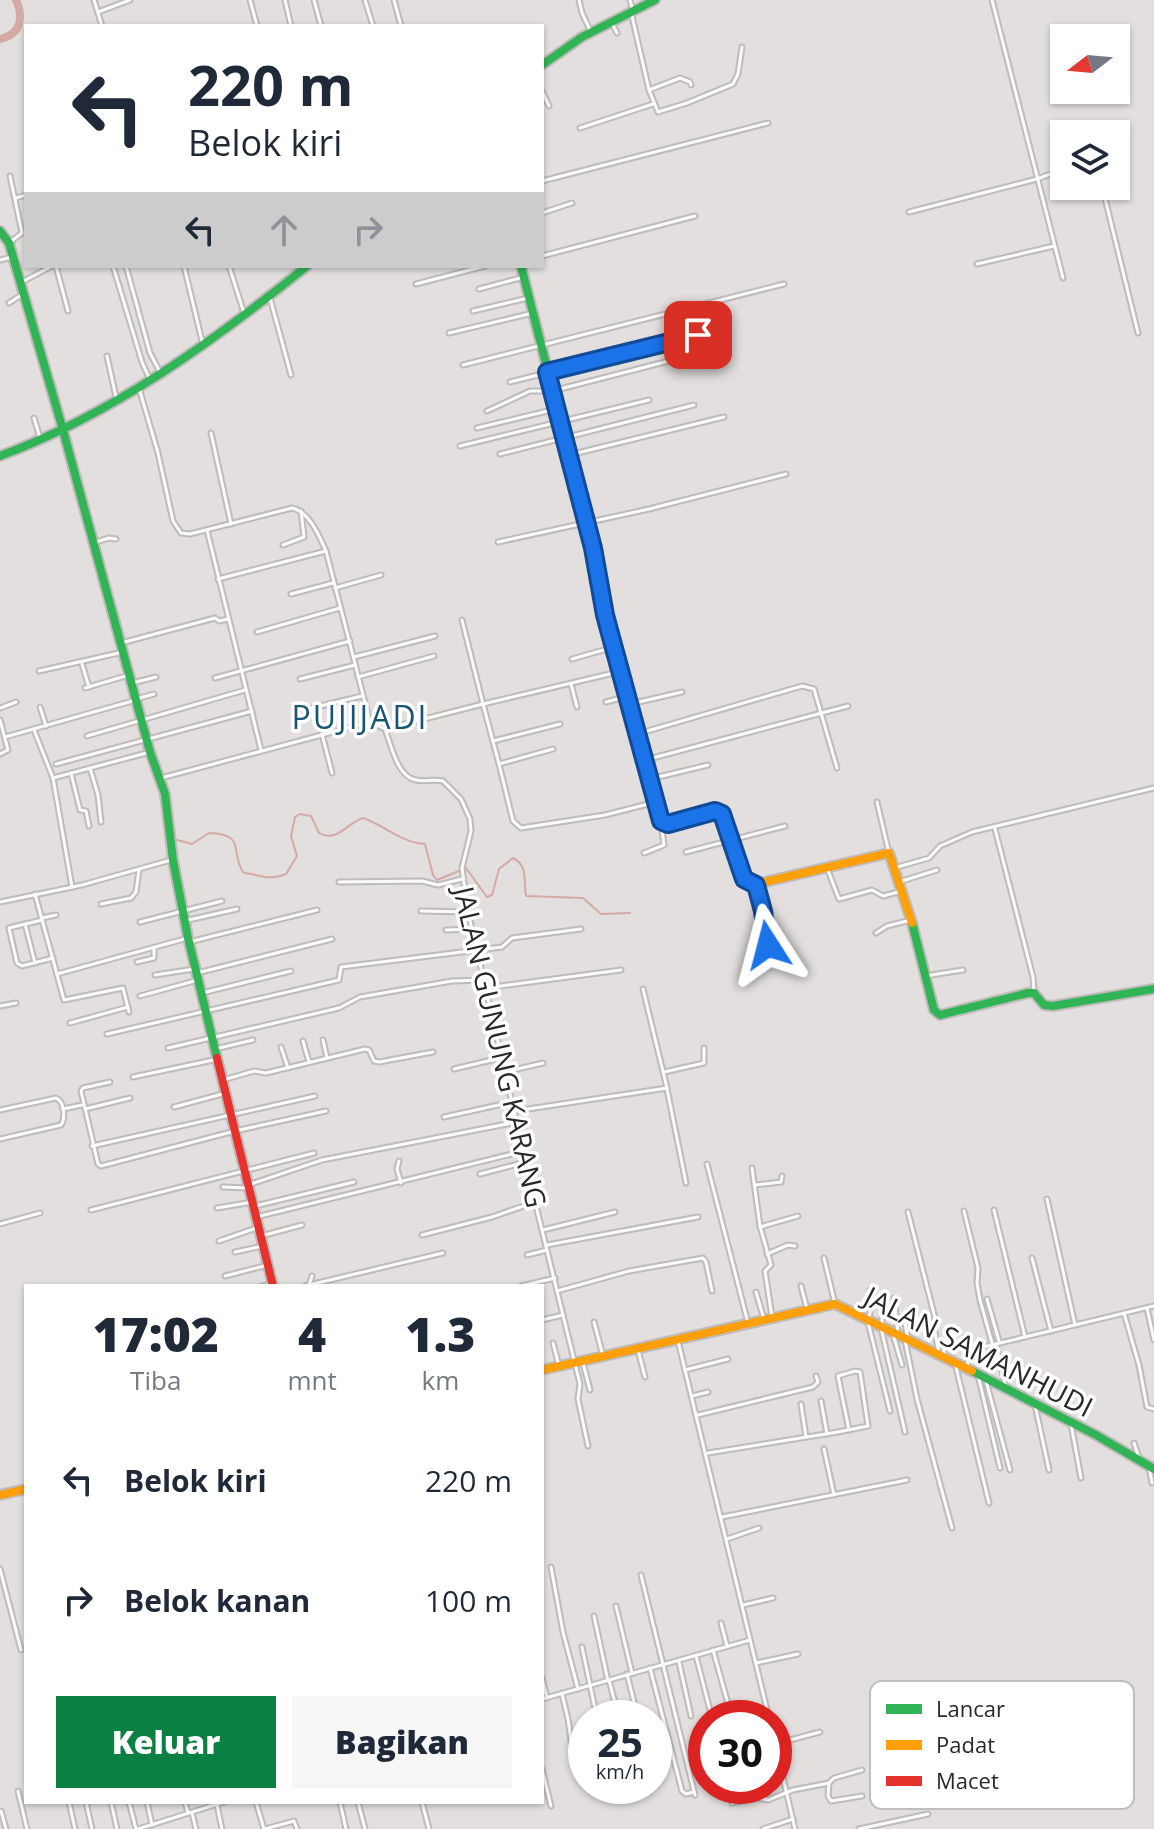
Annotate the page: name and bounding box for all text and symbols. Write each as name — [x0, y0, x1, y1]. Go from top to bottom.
north arrow — [1050, 24, 1130, 104]
map controls — [1050, 24, 1130, 200]
text: 220 m — [188, 46, 354, 122]
icon: left — [56, 56, 160, 160]
text: Belok kiri — [188, 118, 342, 167]
button: layers — [1050, 120, 1130, 200]
icon: left — [178, 208, 222, 252]
icon: ahead — [262, 208, 306, 252]
icon: right — [346, 208, 390, 252]
pin — [664, 301, 732, 369]
icon: arrive — [676, 313, 720, 357]
district label: PUJIJADI — [291, 695, 429, 738]
street label: JALAN GUNUNG KARANG — [445, 880, 556, 1211]
position arrow — [726, 903, 810, 987]
street label: JALAN SAMANHUDI — [855, 1275, 1100, 1425]
text: 17:02 — [93, 1301, 219, 1366]
text: 4 — [298, 1301, 326, 1366]
text: 1.3 — [405, 1301, 475, 1366]
text: Tiba — [130, 1362, 181, 1398]
text: mnt — [287, 1362, 337, 1398]
text: km — [422, 1362, 459, 1398]
icon: left — [56, 1458, 100, 1502]
text: Belok kiri — [124, 1460, 267, 1501]
text: 220 m — [425, 1460, 512, 1501]
icon: right — [56, 1578, 100, 1622]
text: Belok kanan — [124, 1580, 310, 1621]
text: 100 m — [425, 1580, 512, 1621]
legend — [870, 1681, 1134, 1809]
text: Lancar — [936, 1693, 1005, 1723]
button: Keluar — [56, 1696, 276, 1788]
button: Bagikan — [292, 1696, 512, 1788]
speed limit sign: 30 — [688, 1700, 792, 1804]
text: 25 — [597, 1714, 643, 1769]
text: Padat — [936, 1729, 995, 1759]
text: km/h — [596, 1758, 644, 1785]
text: Macet — [936, 1765, 999, 1795]

